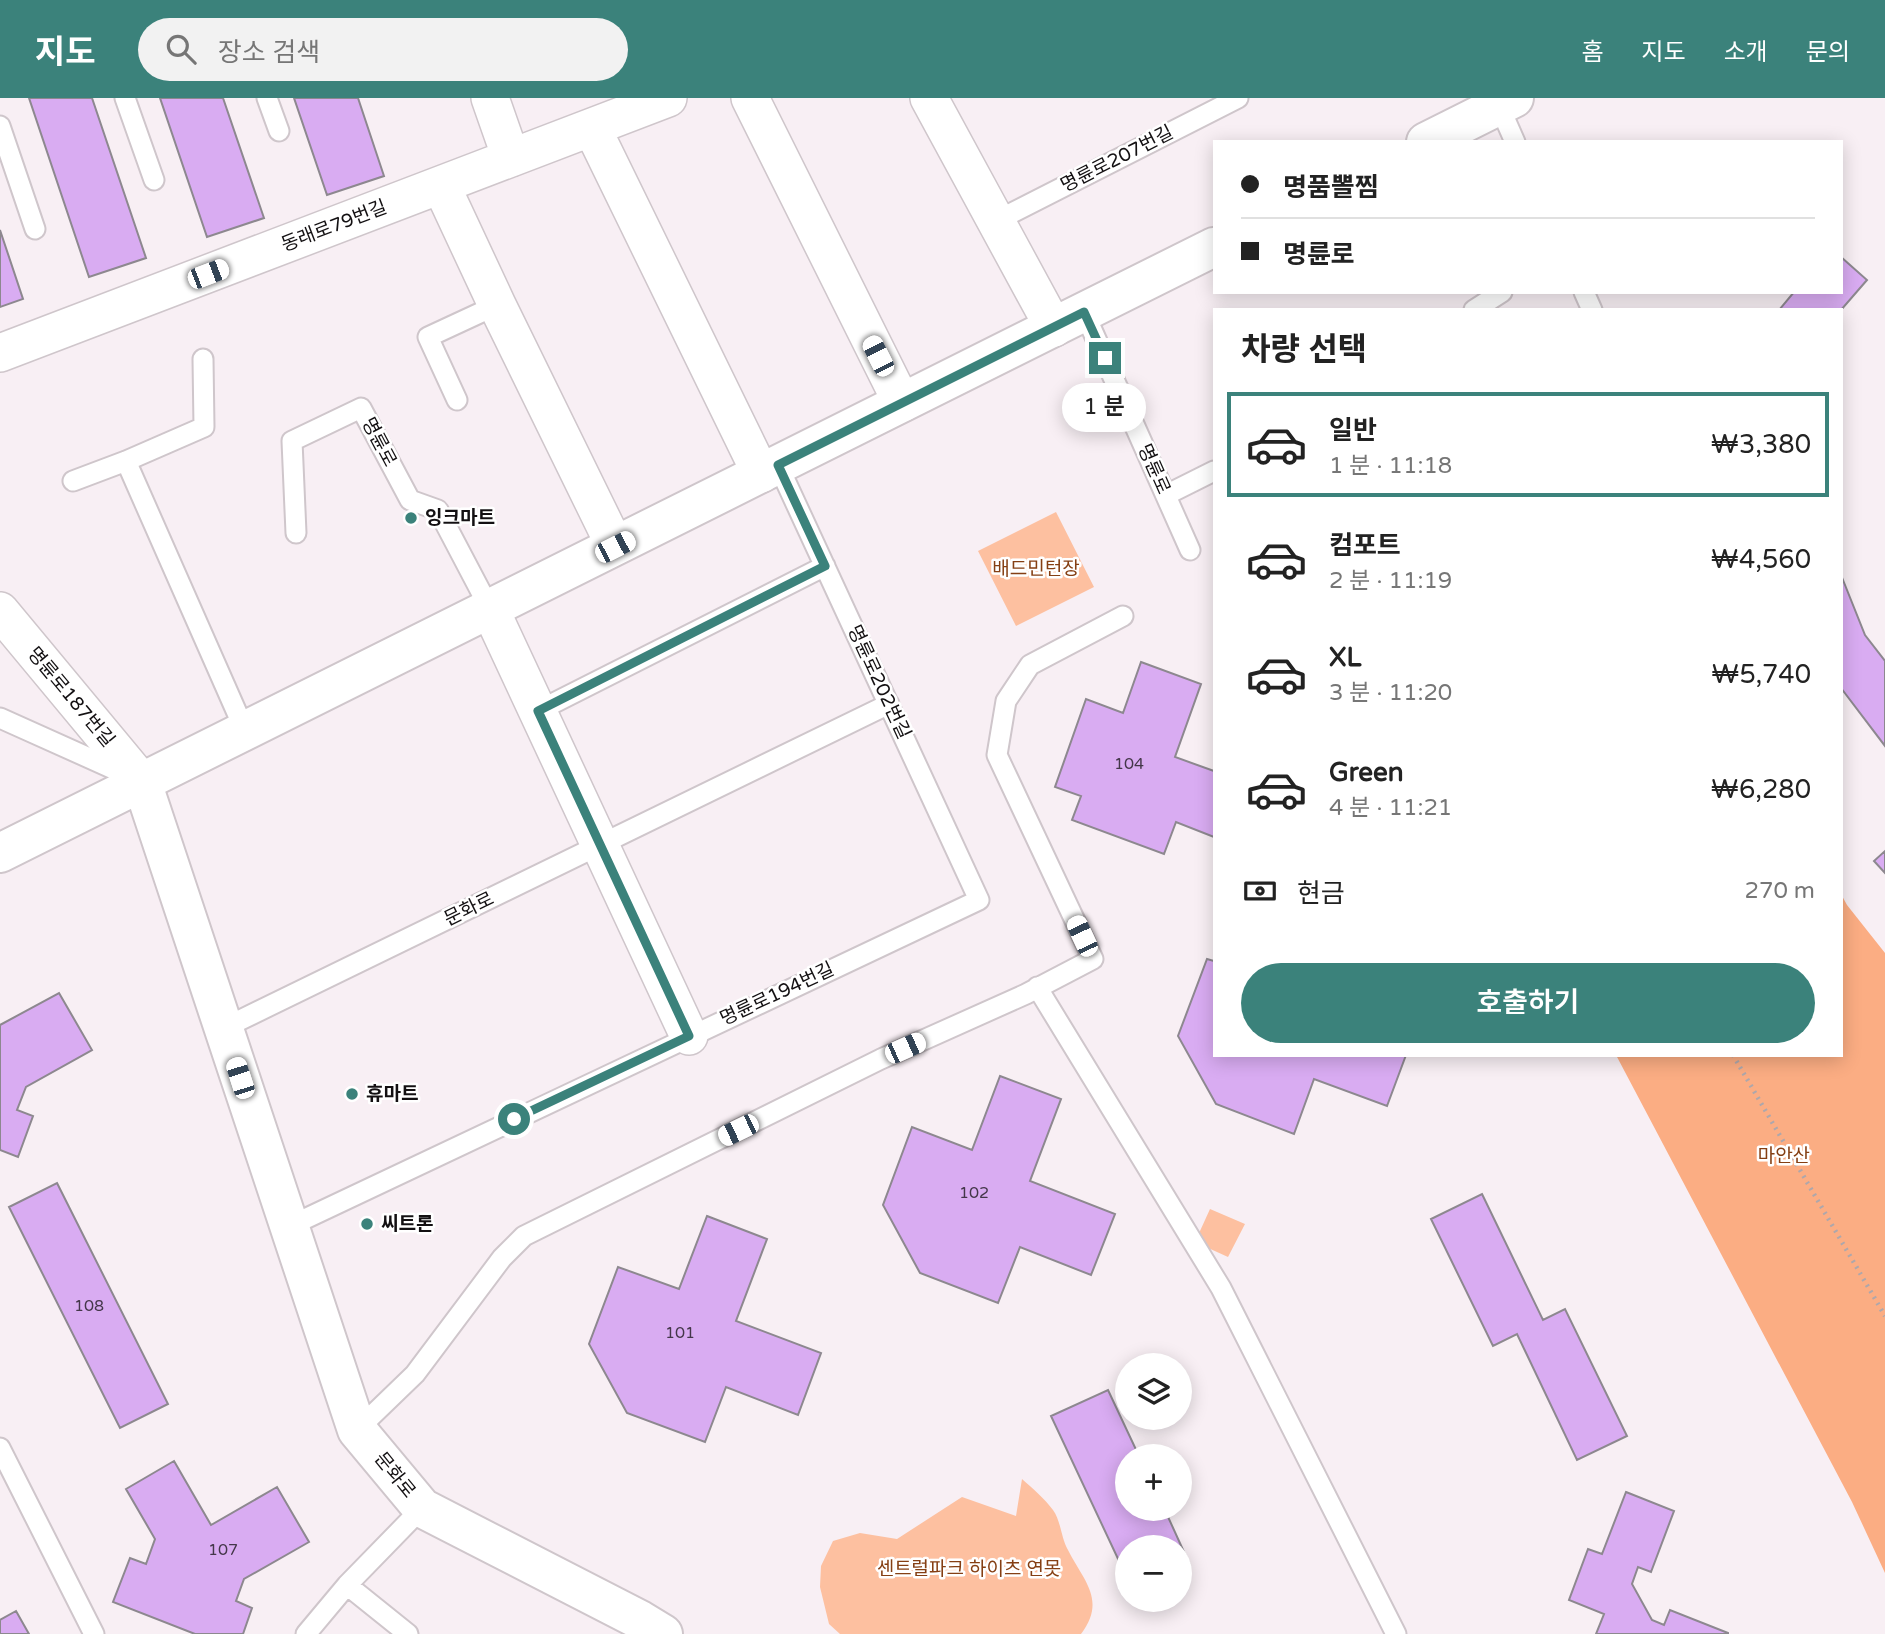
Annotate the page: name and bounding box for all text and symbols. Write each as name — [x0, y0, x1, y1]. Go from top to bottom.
search box — [138, 18, 628, 81]
icon: search — [162, 30, 200, 68]
text: 지도 — [35, 33, 96, 72]
text: 장소 검색 — [218, 37, 320, 68]
text: 홈 — [1581, 38, 1603, 67]
text: 지도 — [1641, 38, 1686, 67]
text: 소개 — [1724, 38, 1768, 67]
text: 문의 — [1806, 38, 1850, 67]
street label: 명륜로207번길 — [1057, 121, 1177, 197]
text: 명품뽈찜 — [1283, 172, 1379, 203]
street label: 동래로79번길 — [278, 196, 390, 256]
text: 명륜로 — [1283, 239, 1355, 270]
car — [185, 257, 232, 291]
text: 차량 선택 — [1241, 331, 1367, 369]
car — [860, 333, 897, 379]
route end — [1089, 342, 1121, 374]
callout: 1 분 — [1063, 382, 1147, 432]
text: 1 분 — [1083, 393, 1125, 421]
icon: car — [1245, 413, 1308, 476]
street label: 명륜로 — [357, 414, 401, 470]
text: 일반 — [1329, 415, 1377, 446]
text: ₩3,380 — [1711, 429, 1811, 460]
street label: 명륜로 — [1133, 441, 1175, 497]
text: 1 분 · 11:18 — [1329, 452, 1452, 480]
place label: 잉크마트 — [425, 507, 495, 529]
marker: 잉크마트 — [403, 510, 419, 526]
car — [592, 528, 639, 566]
icon: car — [1245, 528, 1308, 591]
text: 컴포트 — [1329, 530, 1401, 561]
text: ₩4,560 — [1711, 544, 1811, 575]
park label: 배드민턴장 — [992, 558, 1080, 580]
text: 2 분 · 11:19 — [1329, 567, 1452, 595]
street label: 명륜로202번길 — [843, 622, 915, 742]
text: XL — [1329, 642, 1361, 673]
street label: 명륜로187번길 — [23, 643, 119, 751]
icon: car — [1245, 643, 1308, 706]
text: ₩5,740 — [1711, 659, 1811, 690]
text: 3 분 · 11:20 — [1329, 679, 1452, 707]
house number: 104 — [1114, 754, 1144, 774]
text: Green — [1329, 757, 1404, 788]
icon: car — [1245, 758, 1308, 821]
text: ₩6,280 — [1711, 774, 1811, 805]
text: 4 분 · 11:21 — [1329, 794, 1452, 822]
icon: cash — [1241, 872, 1279, 910]
text: 270 m — [1745, 877, 1815, 905]
text: 현금 — [1297, 878, 1345, 909]
street label: 문화로 — [441, 888, 497, 930]
car — [1064, 913, 1101, 959]
street label: 명륜로194번길 — [717, 958, 837, 1030]
button: 호출하기 — [1241, 963, 1815, 1043]
car — [882, 1030, 929, 1066]
car — [224, 1055, 257, 1101]
place label: 휴마트 — [366, 1083, 418, 1105]
marker: 휴마트 — [344, 1086, 360, 1102]
route start — [498, 1103, 530, 1135]
car — [715, 1111, 762, 1149]
park label: 마안산 — [1758, 1145, 1810, 1167]
house number: 102 — [959, 1183, 989, 1203]
place label: 씨트론 — [381, 1213, 433, 1235]
marker: 씨트론 — [359, 1216, 375, 1232]
house number: 108 — [74, 1296, 104, 1316]
house number: 101 — [665, 1323, 695, 1343]
map controls — [1115, 1353, 1192, 1612]
button: layers — [1115, 1353, 1192, 1430]
button: + — [1115, 1444, 1192, 1521]
street label: 문화로 — [370, 1448, 420, 1502]
button: − — [1115, 1535, 1192, 1612]
house number: 107 — [208, 1540, 238, 1560]
park label: 센트럴파크 하이츠 연못 — [877, 1558, 1061, 1580]

